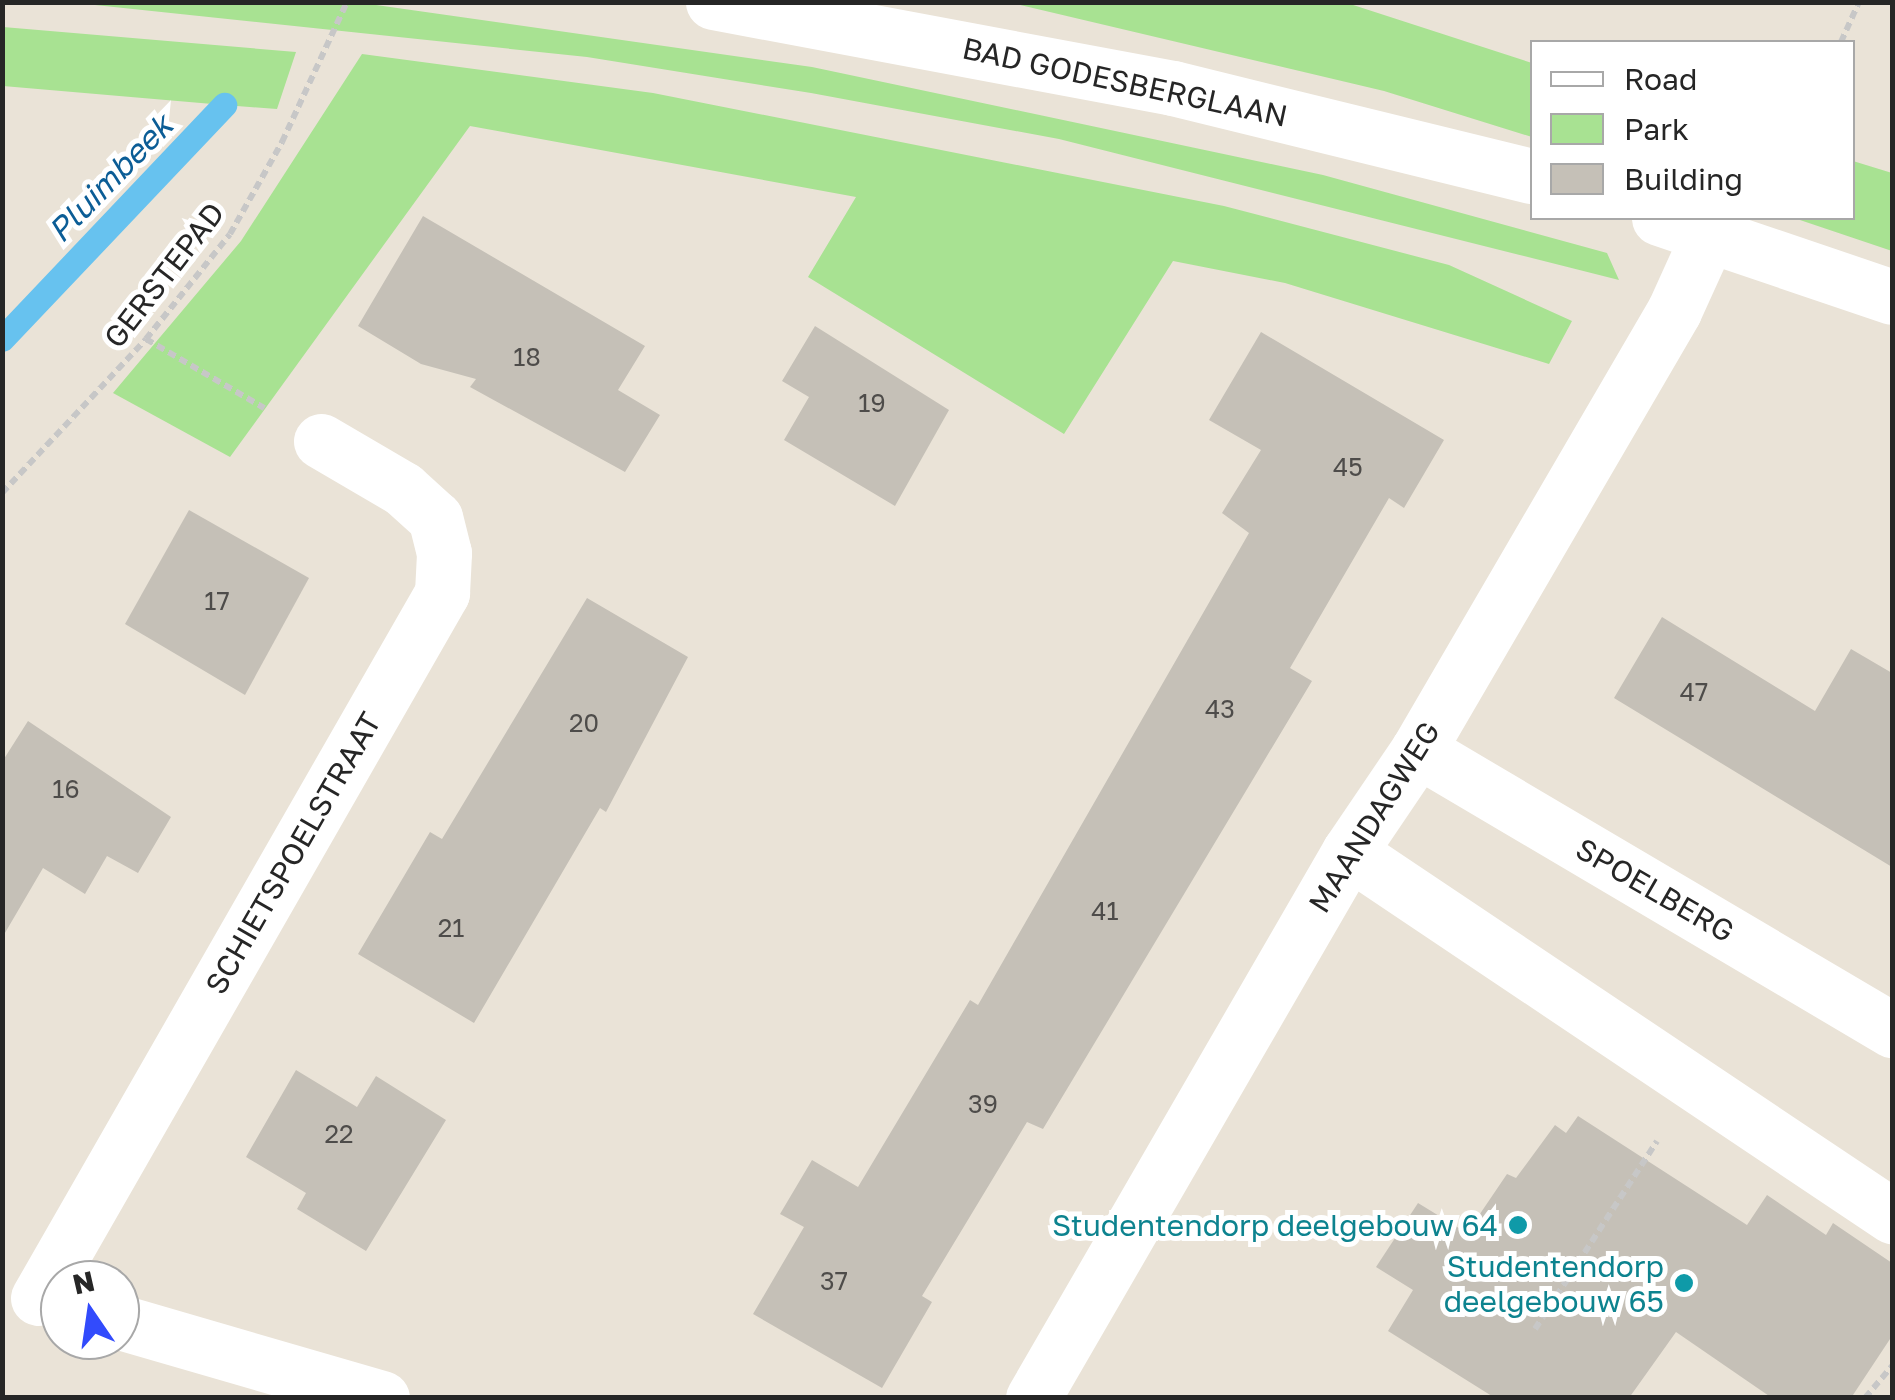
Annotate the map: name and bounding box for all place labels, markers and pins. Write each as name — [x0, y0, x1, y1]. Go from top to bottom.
place label: Studentendorp deelgebouw 64 — [1052, 1207, 1498, 1243]
marker: Studentendorp deelgebouw 64 — [1507, 1214, 1529, 1236]
place label: Studentendorp deelgebouw 65 — [1444, 1248, 1664, 1318]
marker: Studentendorp deelgebouw 65 — [1673, 1272, 1695, 1294]

